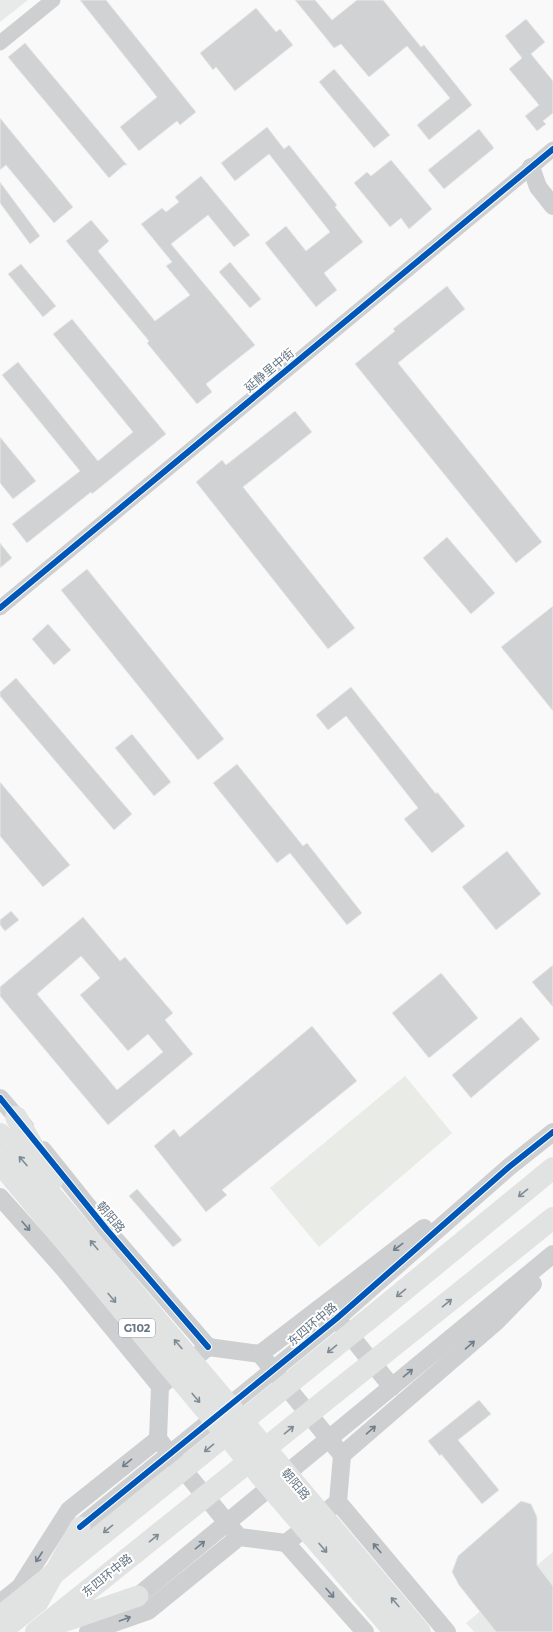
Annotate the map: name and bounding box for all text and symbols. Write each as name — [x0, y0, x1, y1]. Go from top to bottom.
street label: 延静里中街 — [241, 345, 297, 395]
one-way arrow — [18, 1156, 28, 1166]
one-way arrow — [517, 1188, 528, 1197]
street label: 朝阳路 — [94, 1198, 128, 1236]
one-way arrow — [21, 1221, 30, 1231]
one-way arrow — [90, 1239, 99, 1250]
one-way arrow — [393, 1243, 404, 1252]
one-way arrow — [395, 1289, 406, 1298]
one-way arrow — [108, 1292, 117, 1303]
street label: 东四环中路 — [284, 1299, 340, 1349]
one-way arrow — [442, 1299, 453, 1308]
road number: G102 — [119, 1319, 155, 1337]
one-way arrow — [174, 1339, 183, 1349]
one-way arrow — [464, 1340, 475, 1349]
one-way arrow — [327, 1344, 338, 1353]
one-way arrow — [403, 1369, 414, 1378]
one-way arrow — [191, 1392, 200, 1403]
one-way arrow — [366, 1425, 377, 1434]
one-way arrow — [283, 1426, 294, 1435]
one-way arrow — [204, 1443, 215, 1452]
one-way arrow — [122, 1459, 133, 1467]
street label: 朝阳路 — [279, 1465, 313, 1503]
one-way arrow — [103, 1525, 114, 1534]
one-way arrow — [149, 1533, 160, 1542]
one-way arrow — [195, 1540, 206, 1549]
one-way arrow — [319, 1543, 328, 1554]
one-way arrow — [372, 1543, 381, 1554]
street label: 东四环中路 — [79, 1550, 135, 1600]
one-way arrow — [35, 1551, 44, 1562]
one-way arrow — [325, 1588, 335, 1598]
one-way arrow — [391, 1597, 400, 1607]
one-way arrow — [118, 1614, 130, 1622]

